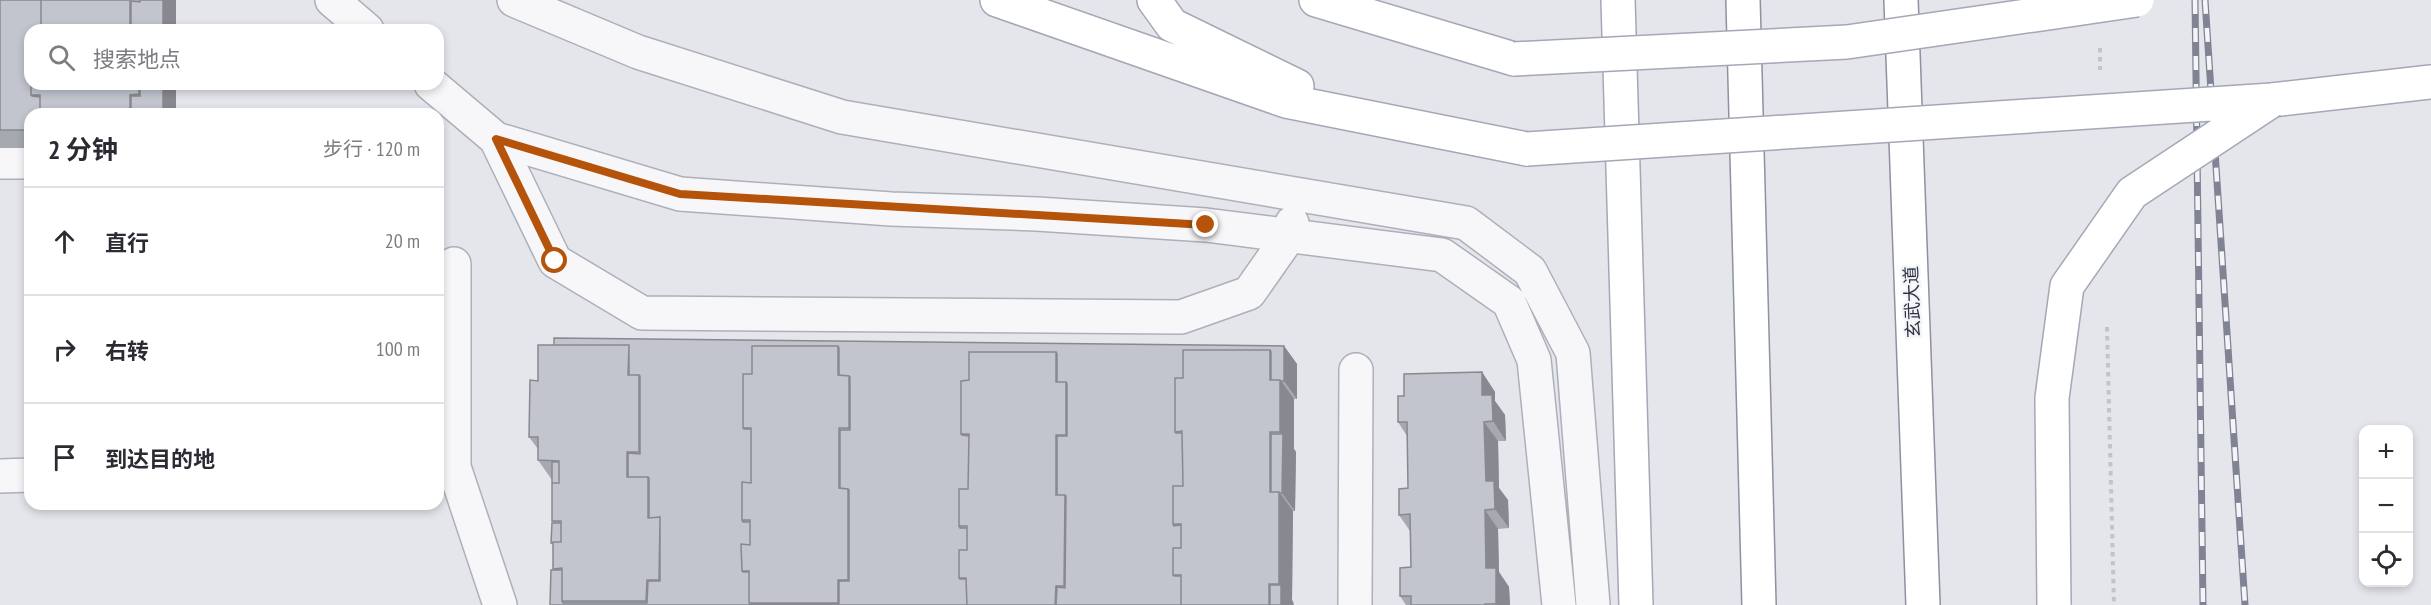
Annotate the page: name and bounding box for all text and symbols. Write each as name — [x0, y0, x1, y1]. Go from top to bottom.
search box — [24, 24, 444, 90]
icon: search — [45, 41, 78, 74]
text: 搜索地点 — [93, 45, 181, 73]
text: 2 分钟 — [48, 133, 118, 166]
text: 步行 · 120 m — [323, 136, 420, 162]
route end — [1192, 211, 1218, 237]
icon: ahead — [48, 225, 81, 258]
text: 20 m — [385, 228, 420, 254]
text: 直行 — [105, 229, 149, 257]
route start — [541, 247, 567, 273]
street label: 玄武大道 — [1899, 266, 1925, 338]
icon: right — [48, 333, 81, 366]
text: 100 m — [376, 336, 420, 362]
text: 右转 — [105, 337, 149, 365]
map controls — [2359, 425, 2413, 587]
button: + — [2359, 425, 2413, 479]
icon: arrive — [48, 441, 81, 474]
text: 到达目的地 — [105, 445, 215, 473]
button: − — [2359, 479, 2413, 533]
button: locate — [2359, 533, 2413, 587]

